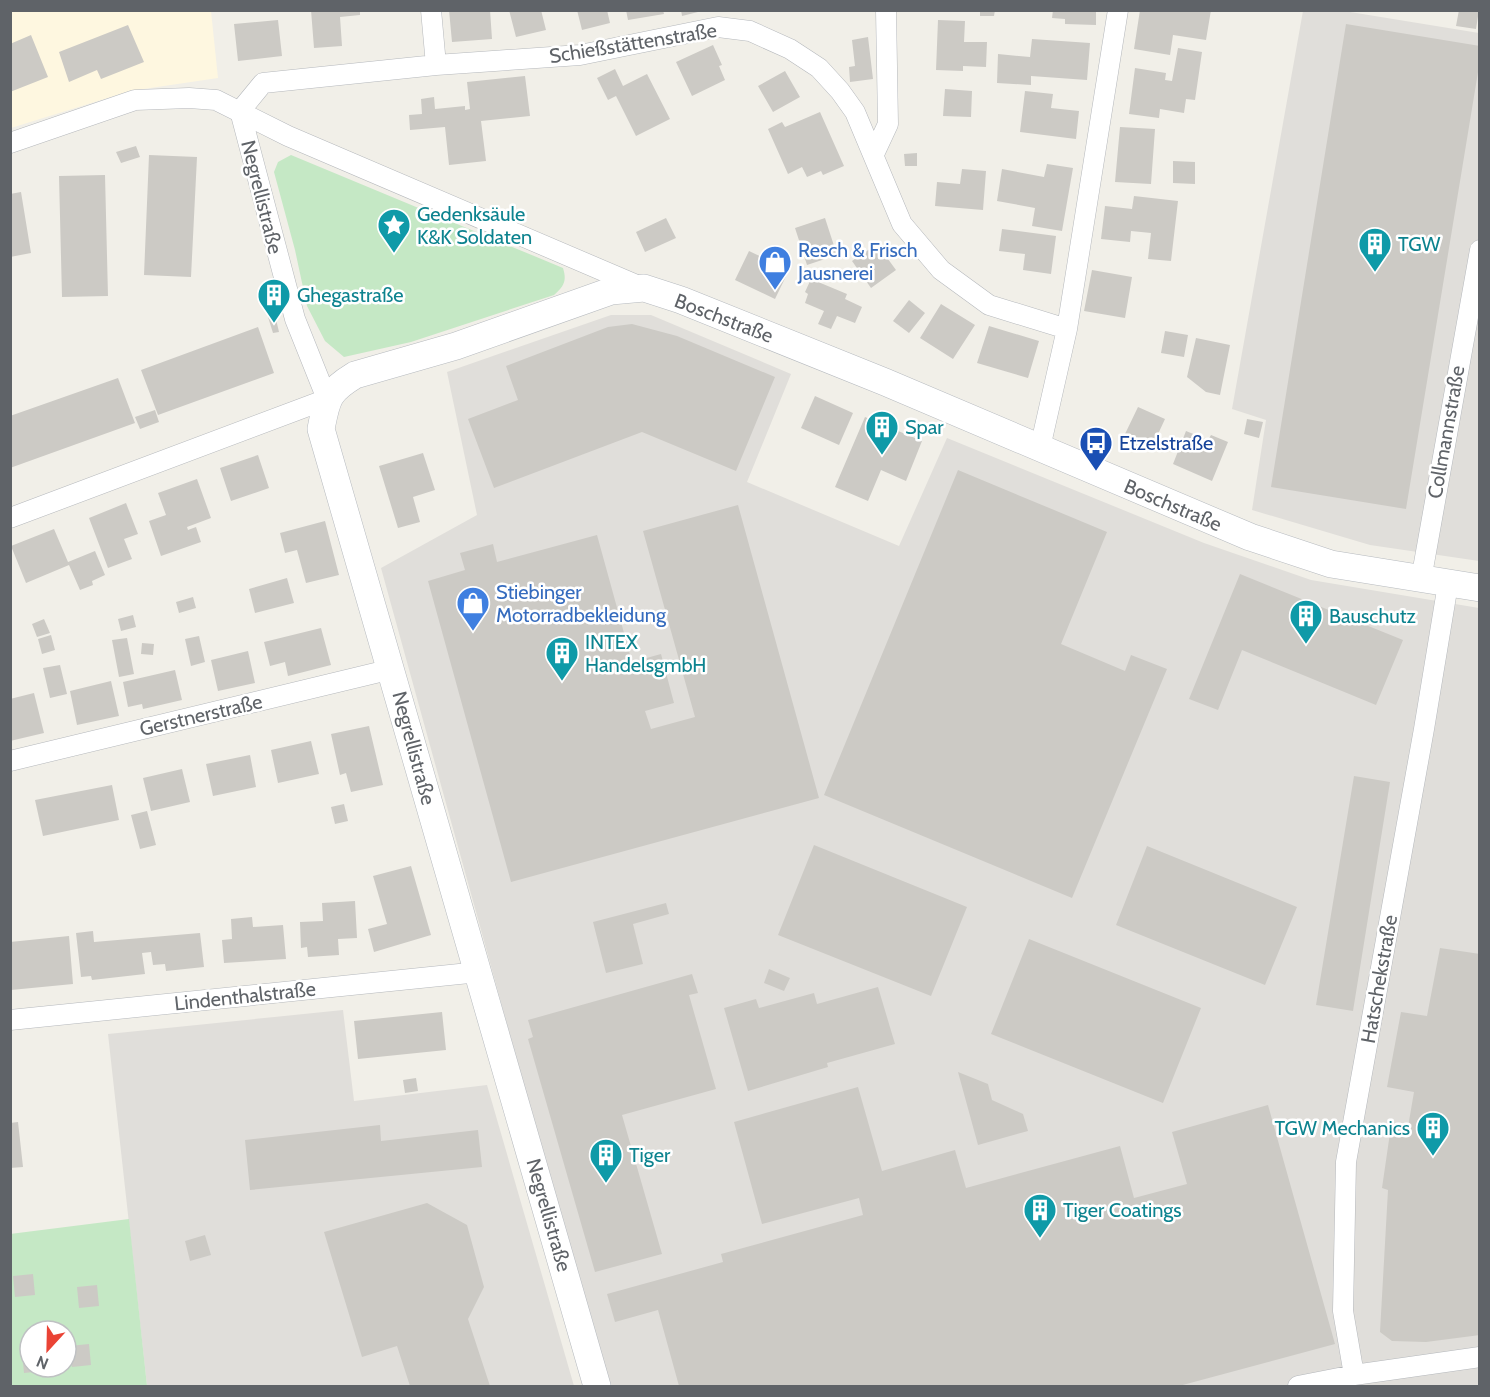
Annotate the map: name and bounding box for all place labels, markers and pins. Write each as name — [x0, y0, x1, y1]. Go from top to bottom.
place label: Gedenksäule K&K Soldaten — [417, 202, 532, 249]
place icon: Gedenksäule K&K Soldaten — [376, 207, 412, 254]
building icon: TGW — [1357, 226, 1393, 273]
place label: TGW — [1398, 232, 1441, 256]
place label: Resch & Frisch Jausnerei — [797, 238, 918, 285]
shop icon: Resch & Frisch Jausnerei — [757, 244, 793, 291]
building icon: Ghegastraße — [256, 277, 292, 324]
place label: Ghegastraße — [297, 283, 403, 307]
building icon: Spar — [864, 409, 900, 456]
place label: Spar — [905, 415, 944, 439]
bus stop icon: Etzelstraße — [1078, 425, 1114, 472]
place label: Etzelstraße — [1119, 431, 1213, 455]
place label: Stiebinger Motorradbekleidung — [496, 580, 667, 627]
shop icon: Stiebinger Motorradbekleidung — [455, 585, 491, 632]
building icon: Bauschutz — [1288, 598, 1324, 645]
place label: Bauschutz — [1329, 604, 1416, 628]
place label: INTEX HandelsgmbH — [585, 630, 706, 677]
building icon: INTEX HandelsgmbH — [544, 635, 580, 682]
building icon: TGW Mechanics — [1415, 1110, 1451, 1157]
place label: TGW Mechanics — [1274, 1116, 1410, 1140]
building icon: Tiger — [588, 1137, 624, 1184]
place label: Tiger — [629, 1143, 671, 1167]
building icon: Tiger Coatings — [1022, 1192, 1058, 1239]
place label: Tiger Coatings — [1063, 1198, 1182, 1222]

